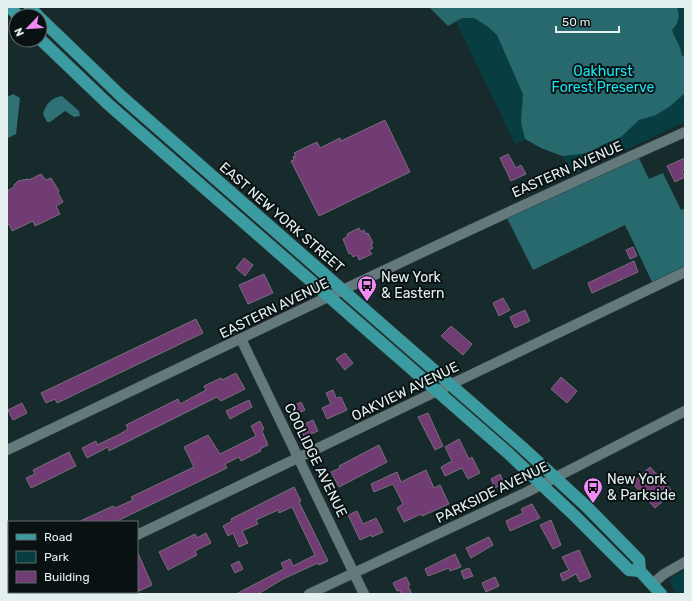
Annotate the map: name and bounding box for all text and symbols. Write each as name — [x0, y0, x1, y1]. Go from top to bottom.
north arrow — [8, 8, 48, 48]
scale bar — [556, 8, 619, 34]
text: 50 m — [562, 15, 590, 29]
text: N — [12, 26, 27, 38]
park label: Oakhurst Forest Preserve — [552, 63, 655, 96]
street label: EASTERN AVENUE — [509, 137, 625, 201]
street label: EAST NEW YORK STREET — [216, 159, 348, 276]
place label: New York & Eastern — [381, 269, 445, 302]
bus stop icon: New York & Eastern — [356, 274, 378, 302]
street label: EASTERN AVENUE — [217, 275, 332, 342]
street label: OAKVIEW AVENUE — [349, 358, 462, 425]
street label: COOLIDGE AVENUE — [280, 400, 351, 520]
street label: PARKSIDE AVENUE — [433, 458, 551, 527]
place label: New York & Parkside — [607, 471, 676, 504]
bus stop icon: New York & Parkside — [582, 476, 604, 504]
legend — [8, 521, 138, 593]
text: Road — [44, 530, 72, 544]
text: Park — [44, 550, 70, 564]
text: Building — [44, 570, 90, 584]

